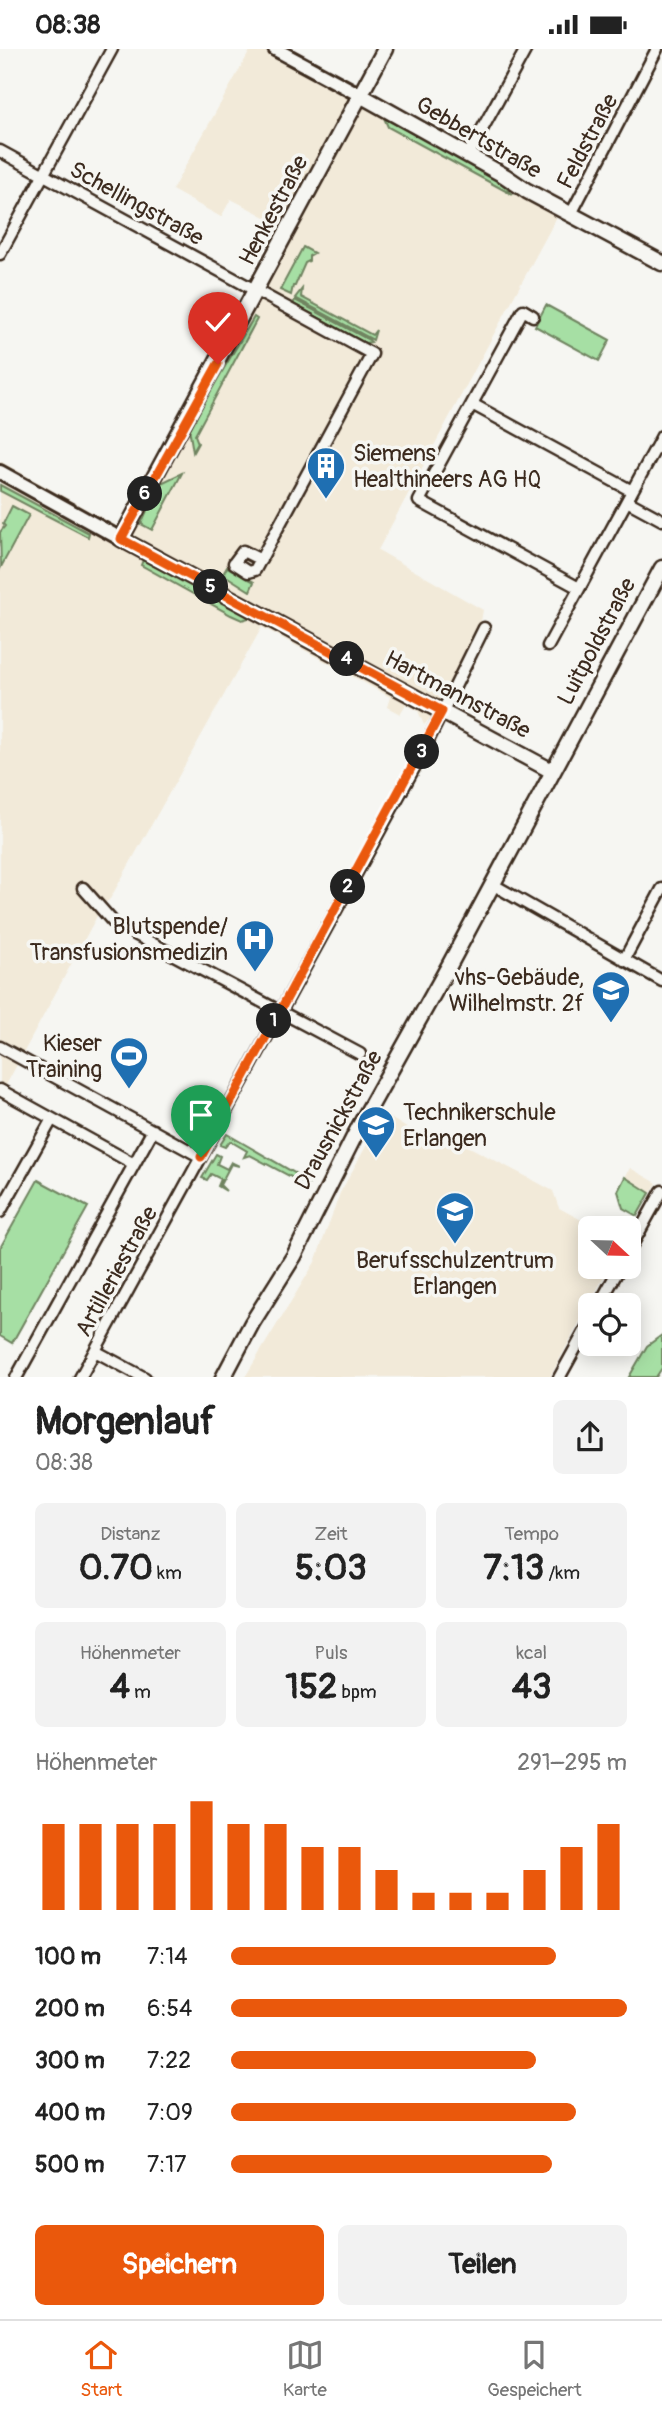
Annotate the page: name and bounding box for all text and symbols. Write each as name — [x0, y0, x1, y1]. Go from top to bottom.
text: 08:38 — [35, 9, 100, 41]
street label: Feldstraße — [550, 88, 625, 194]
street label: Gebbertstraße — [411, 90, 547, 185]
street label: Henkestraße — [232, 150, 315, 270]
street label: Schellingstraße — [65, 155, 209, 253]
pin — [188, 292, 248, 364]
icon: check — [199, 303, 237, 341]
place label: Siemens Healthineers AG HQ — [353, 439, 541, 494]
building icon: Siemens Healthineers AG HQ — [305, 445, 347, 500]
pin: 6 — [128, 477, 162, 511]
text: 6 — [139, 481, 150, 505]
pin: 5 — [194, 569, 228, 605]
street label: Luitpoldstraße — [551, 572, 642, 710]
text: 5 — [205, 574, 216, 598]
pin: 4 — [330, 641, 364, 677]
street label: Hartmannstraße — [380, 644, 536, 745]
text: 4 — [341, 646, 352, 670]
pin: 3 — [404, 735, 440, 769]
text: 3 — [416, 739, 427, 763]
pin: 2 — [330, 869, 366, 905]
text: 2 — [342, 874, 353, 898]
place label: Blutspende/ Transfusionsmedizin — [30, 912, 228, 967]
hospital icon: Blutspende/ Transfusionsmedizin — [234, 918, 276, 973]
place label: vhs-Gebäude, Wilhelmstr. 2f — [448, 963, 584, 1018]
school or university icon: vhs-Gebäude, Wilhelmstr. 2f — [590, 969, 632, 1024]
pin: 1 — [256, 1003, 292, 1039]
text: 1 — [270, 1008, 277, 1032]
place label: Kieser Training — [26, 1029, 102, 1084]
sports icon: Kieser Training — [108, 1035, 150, 1090]
street label: Drausnickstraße — [288, 1045, 389, 1195]
pin — [171, 1085, 231, 1157]
icon: arrive — [182, 1096, 220, 1134]
place label: Technikerschule Erlangen — [403, 1098, 556, 1153]
school or university icon: Technikerschule Erlangen — [355, 1104, 397, 1159]
school or university icon: Berufsschulzentrum Erlangen — [434, 1190, 476, 1245]
street label: Artilleriestraße — [69, 1200, 165, 1342]
north arrow — [578, 1216, 640, 1279]
map controls — [578, 1216, 641, 1356]
place label: Berufsschulzentrum Erlangen — [356, 1246, 554, 1301]
button: locate — [578, 1293, 641, 1356]
text: Morgenlauf — [35, 1398, 215, 1446]
button: share — [553, 1400, 627, 1474]
text: 08:38 — [35, 1448, 93, 1477]
text: Distanz — [100, 1522, 161, 1546]
text: Zeit — [314, 1522, 348, 1546]
text: Tempo — [504, 1522, 559, 1546]
text: 0.70 — [79, 1546, 153, 1590]
text: 5:03 — [295, 1546, 367, 1590]
text: 7:13 — [483, 1546, 544, 1590]
text: km — [153, 1561, 182, 1585]
text: /km — [544, 1561, 580, 1585]
text: Höhenmeter — [80, 1641, 181, 1665]
text: Puls — [314, 1641, 348, 1665]
text: kcal — [516, 1641, 547, 1665]
text: 4 — [110, 1665, 130, 1709]
text: 152 — [285, 1665, 337, 1709]
text: 43 — [512, 1665, 552, 1709]
text: m — [130, 1680, 151, 1704]
text: bpm — [337, 1680, 377, 1704]
text: Höhenmeter — [35, 1748, 157, 1777]
text: 291–295 m — [517, 1748, 627, 1777]
text: 100 m — [35, 1942, 101, 1971]
text: 7:14 — [147, 1942, 188, 1971]
text: 200 m — [35, 1994, 105, 2023]
text: 6:54 — [147, 1994, 192, 2023]
text: 300 m — [35, 2046, 105, 2075]
text: 7:22 — [147, 2046, 191, 2075]
text: 400 m — [35, 2098, 105, 2127]
text: 7:09 — [147, 2098, 193, 2127]
text: 500 m — [35, 2150, 104, 2179]
text: 7:17 — [147, 2150, 186, 2179]
button: Speichern — [35, 2225, 324, 2305]
button: Teilen — [338, 2225, 627, 2305]
tab: Start — [80, 2336, 122, 2402]
tab: Karte — [283, 2336, 327, 2402]
tab: Gespeichert — [487, 2336, 582, 2402]

